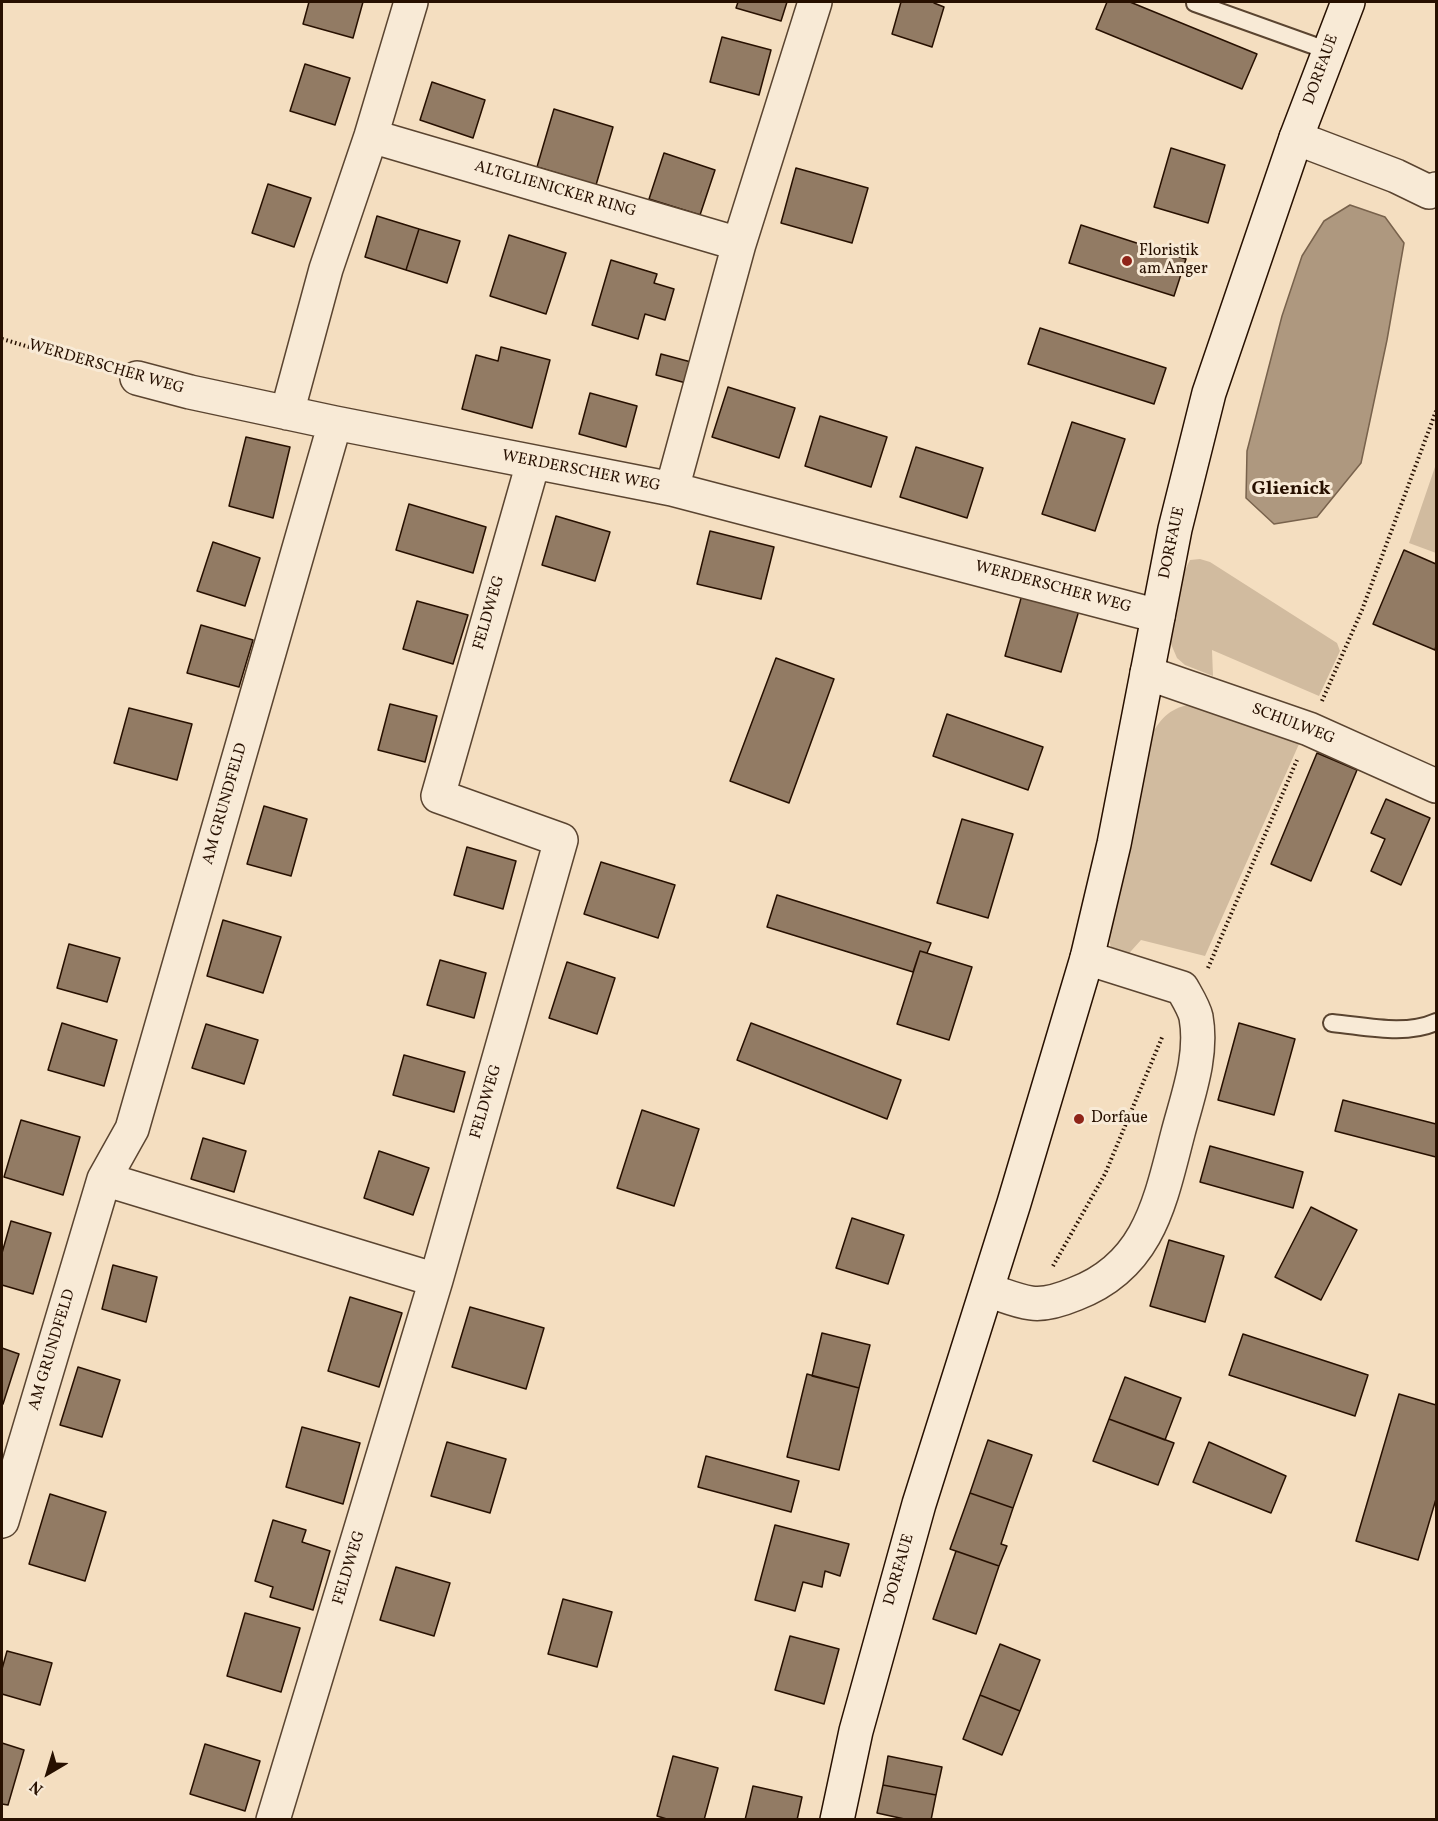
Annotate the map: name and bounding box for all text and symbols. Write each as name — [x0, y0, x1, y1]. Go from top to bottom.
street label: DORFAUE — [1300, 32, 1344, 108]
street label: ALTGLIENICKER RING — [472, 158, 638, 222]
place label: Floristik am Anger — [1139, 242, 1208, 280]
marker: Floristik am Anger — [1120, 254, 1134, 268]
street label: WERDERSCHER WEG — [26, 337, 186, 399]
street label: WERDERSCHER WEG — [500, 447, 662, 497]
district label: Glienick — [1251, 478, 1331, 502]
street label: DORFAUE — [1156, 505, 1190, 581]
street label: WERDERSCHER WEG — [973, 558, 1133, 618]
street label: FELDWEG — [470, 574, 510, 652]
street label: SCHULWEG — [1249, 700, 1337, 750]
street label: AM GRUNDFELD — [199, 741, 253, 867]
street label: FELDWEG — [467, 1063, 507, 1141]
place label: Dorfaue — [1091, 1109, 1148, 1129]
marker: Dorfaue — [1072, 1112, 1086, 1126]
street label: AM GRUNDFELD — [25, 1287, 81, 1413]
street label: FELDWEG — [330, 1529, 370, 1607]
street label: DORFAUE — [881, 1532, 919, 1608]
north arrow — [18, 1743, 78, 1803]
text: N — [26, 1775, 48, 1799]

